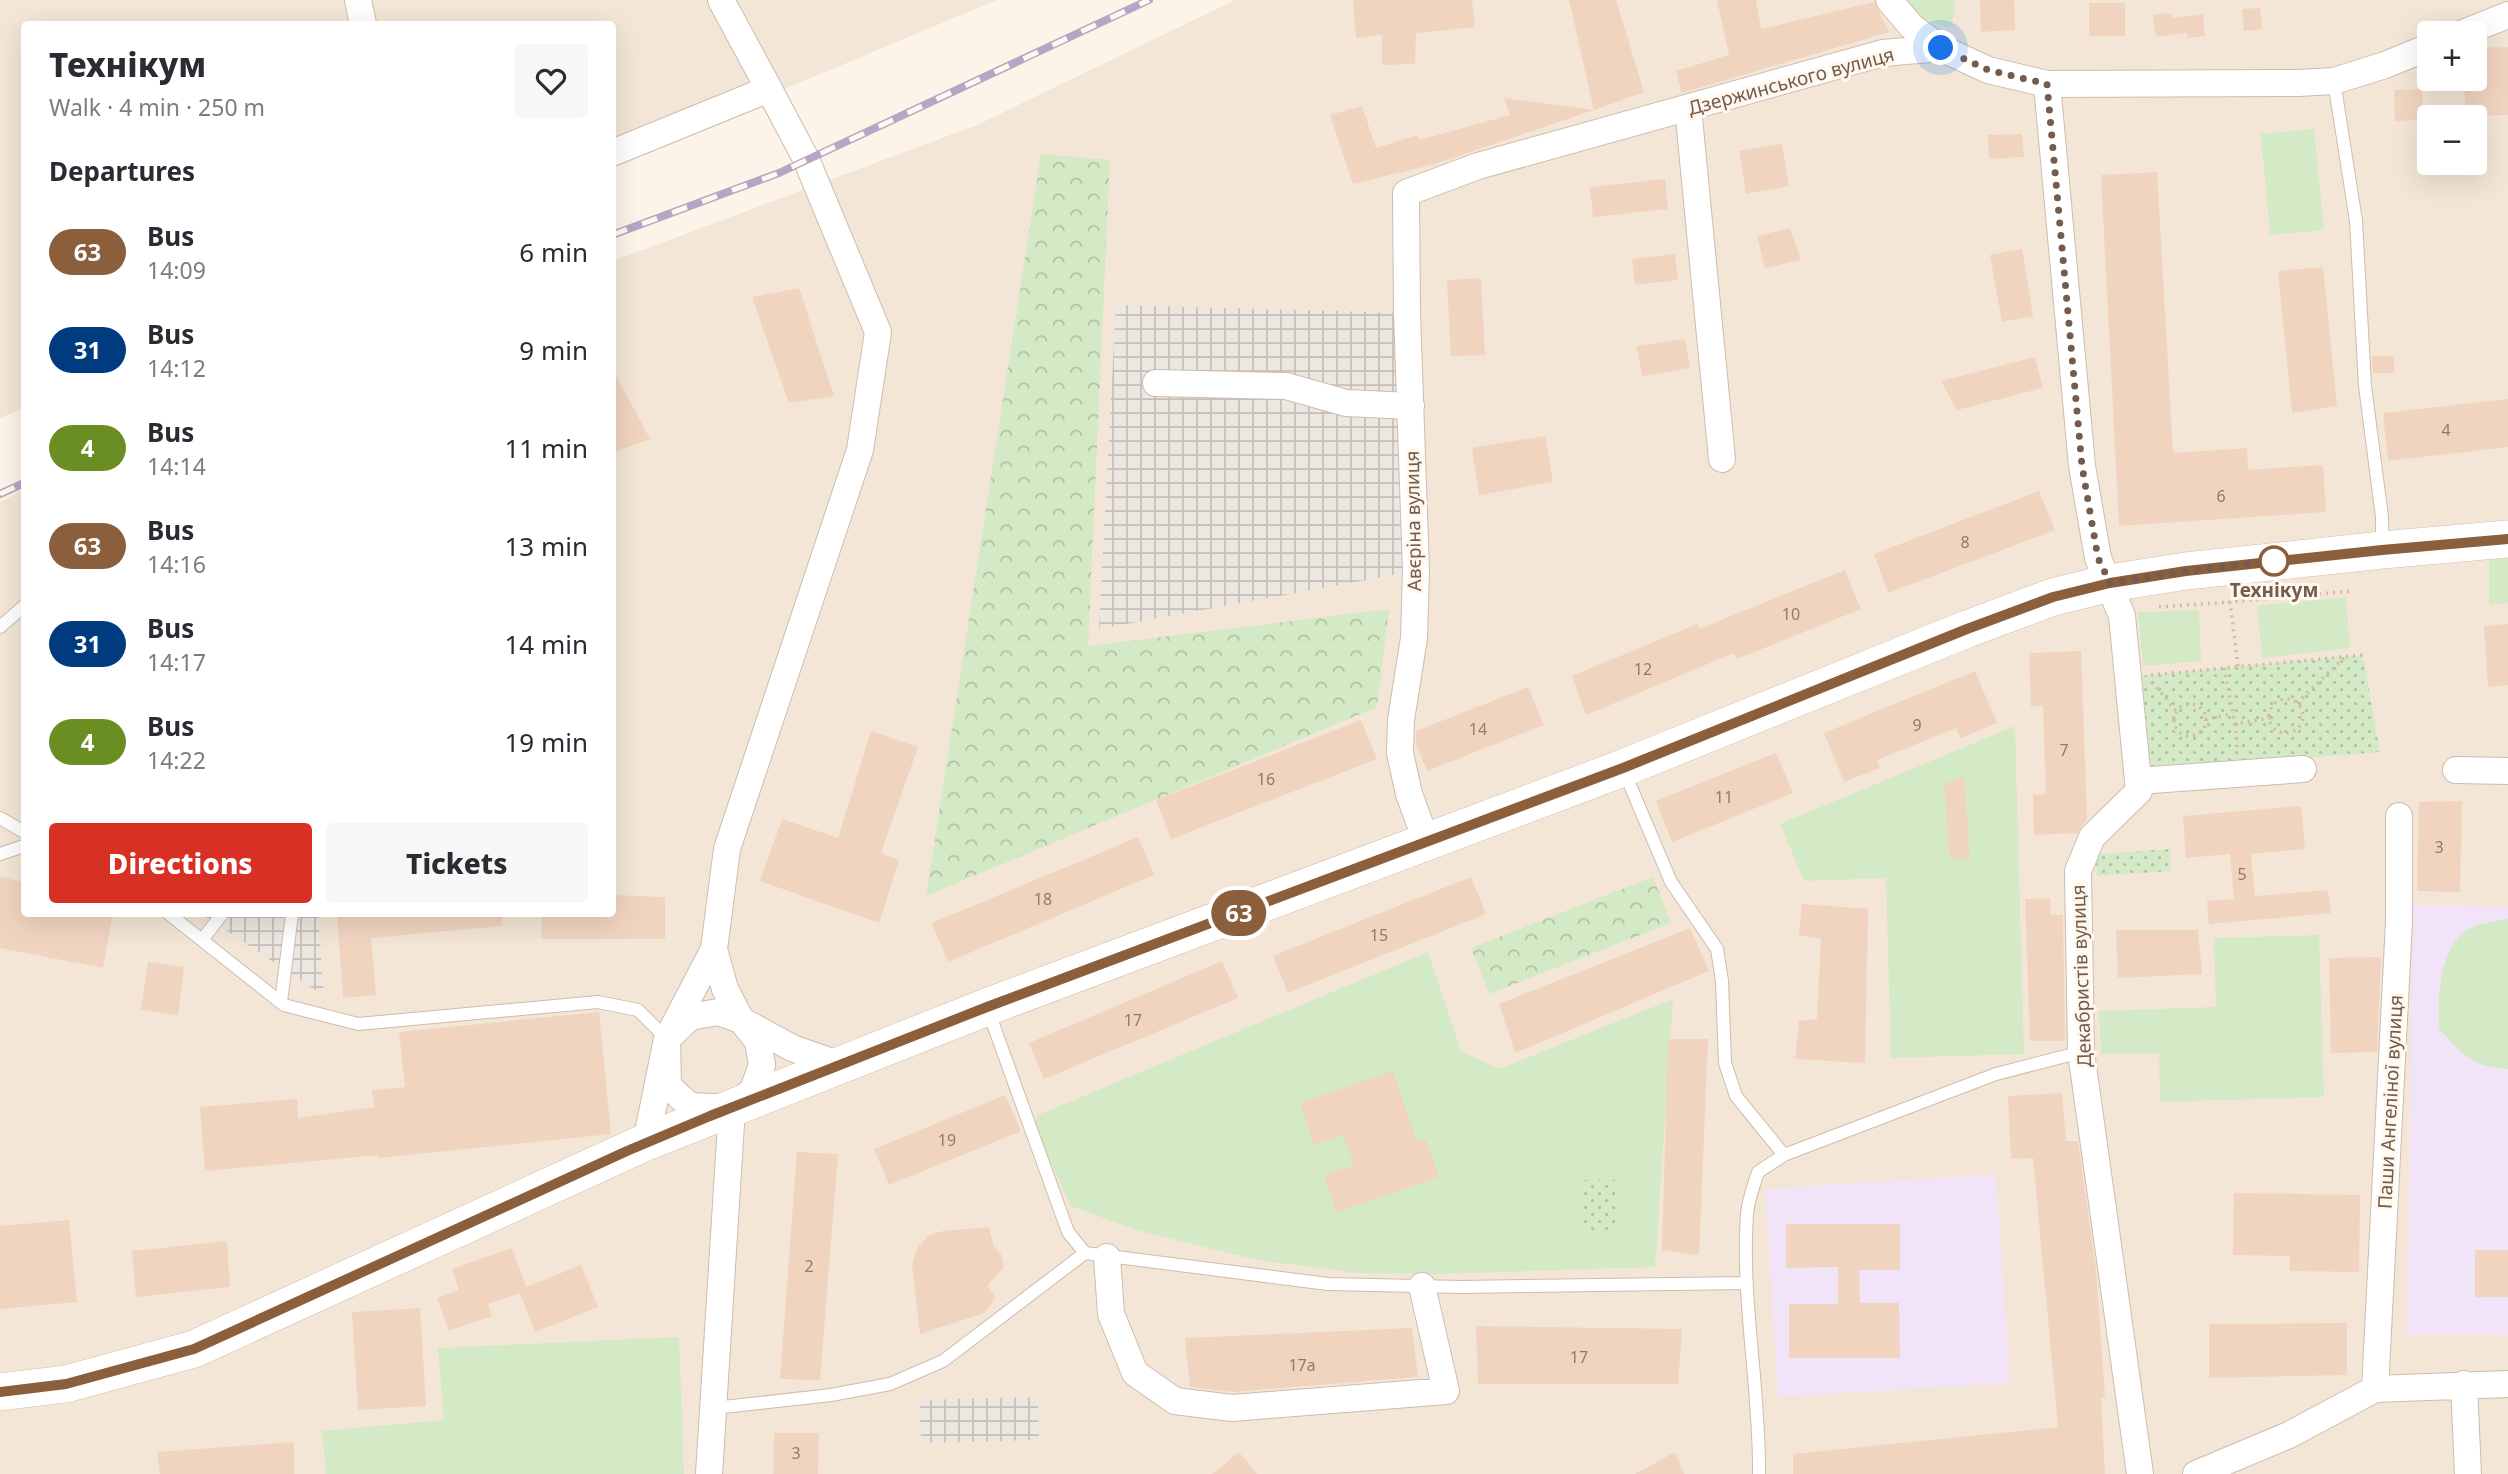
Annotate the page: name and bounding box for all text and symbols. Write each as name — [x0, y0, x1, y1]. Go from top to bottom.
map controls — [2417, 21, 2487, 175]
button: + — [2417, 21, 2487, 91]
your location — [1923, 30, 1958, 65]
street label: Дзержинського вулиця — [1685, 41, 1897, 121]
text: Технікум — [49, 42, 206, 87]
button: heart — [514, 44, 588, 118]
text: Walk · 4 min · 250 m — [49, 91, 265, 123]
button: − — [2417, 105, 2487, 175]
text: Departures — [49, 153, 195, 189]
text: Bus — [147, 218, 194, 254]
text: 6 min — [519, 234, 588, 270]
text: 63 — [74, 235, 101, 268]
text: 14:09 — [147, 254, 206, 286]
text: Bus — [147, 316, 194, 352]
text: 9 min — [519, 332, 588, 368]
text: 31 — [74, 333, 101, 366]
text: 14:12 — [147, 352, 206, 384]
text: Bus — [147, 414, 194, 450]
house number: 4 — [2441, 419, 2451, 441]
text: 11 min — [504, 430, 588, 466]
text: 4 — [81, 431, 94, 464]
text: 14:14 — [147, 450, 206, 482]
street label: Авєріна вулиця — [1399, 450, 1427, 592]
house number: 6 — [2216, 485, 2226, 507]
text: Bus — [147, 512, 194, 548]
text: 13 min — [504, 528, 588, 564]
text: 63 — [74, 529, 101, 562]
house number: 8 — [1960, 531, 1970, 553]
marker: Технікум — [2259, 546, 2289, 576]
text: 14:16 — [147, 548, 206, 580]
place label: Технікум — [2230, 577, 2318, 603]
house number: 10 — [1782, 603, 1800, 625]
text: Bus — [147, 610, 194, 646]
text: 14 min — [504, 626, 588, 662]
text: 31 — [74, 627, 101, 660]
text: 14:17 — [147, 646, 206, 678]
house number: 12 — [1634, 658, 1652, 680]
text: Bus — [147, 708, 194, 744]
house number: 9 — [1912, 714, 1922, 736]
house number: 14 — [1469, 718, 1487, 740]
text: 19 min — [504, 724, 588, 760]
text: 4 — [81, 725, 94, 758]
house number: 7 — [2059, 739, 2069, 761]
text: 14:22 — [147, 744, 206, 776]
house number: 16 — [1257, 768, 1275, 790]
house number: 11 — [1715, 786, 1733, 808]
button: Directions — [49, 823, 312, 903]
button: Tickets — [326, 823, 588, 903]
house number: 3 — [2434, 836, 2444, 858]
house number: 5 — [2237, 863, 2247, 885]
street label: Декабристів вулиця — [2065, 884, 2097, 1068]
house number: 18 — [1034, 888, 1052, 910]
line badge: 63 — [1208, 890, 1270, 936]
text: 63 — [1225, 896, 1253, 929]
house number: 15 — [1370, 924, 1388, 946]
street label: Паши Ангеліної вулиця — [2371, 994, 2409, 1210]
house number: 17 — [1124, 1009, 1142, 1031]
house number: 19 — [938, 1129, 956, 1151]
house number: 2 — [804, 1255, 814, 1277]
house number: 17 — [1570, 1346, 1588, 1368]
house number: 17а — [1288, 1354, 1316, 1376]
house number: 3 — [791, 1442, 801, 1464]

